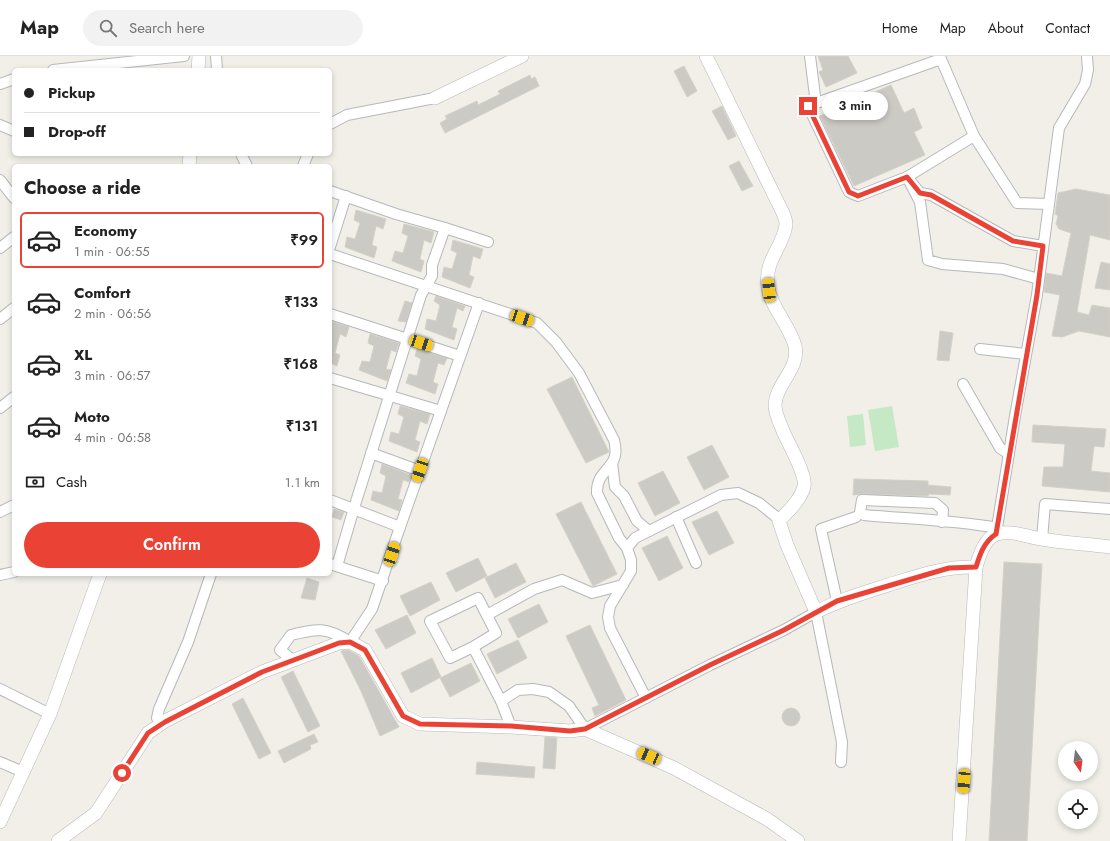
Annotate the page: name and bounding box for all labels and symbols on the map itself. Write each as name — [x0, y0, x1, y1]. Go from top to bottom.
callout: 3 min — [822, 92, 888, 120]
route end — [799, 97, 817, 115]
car — [762, 277, 776, 303]
car — [509, 308, 535, 328]
car — [408, 334, 434, 352]
car — [410, 457, 430, 483]
car — [383, 541, 401, 567]
north arrow — [1058, 741, 1098, 781]
car — [636, 746, 662, 766]
route start — [113, 764, 131, 782]
car — [957, 769, 971, 793]

